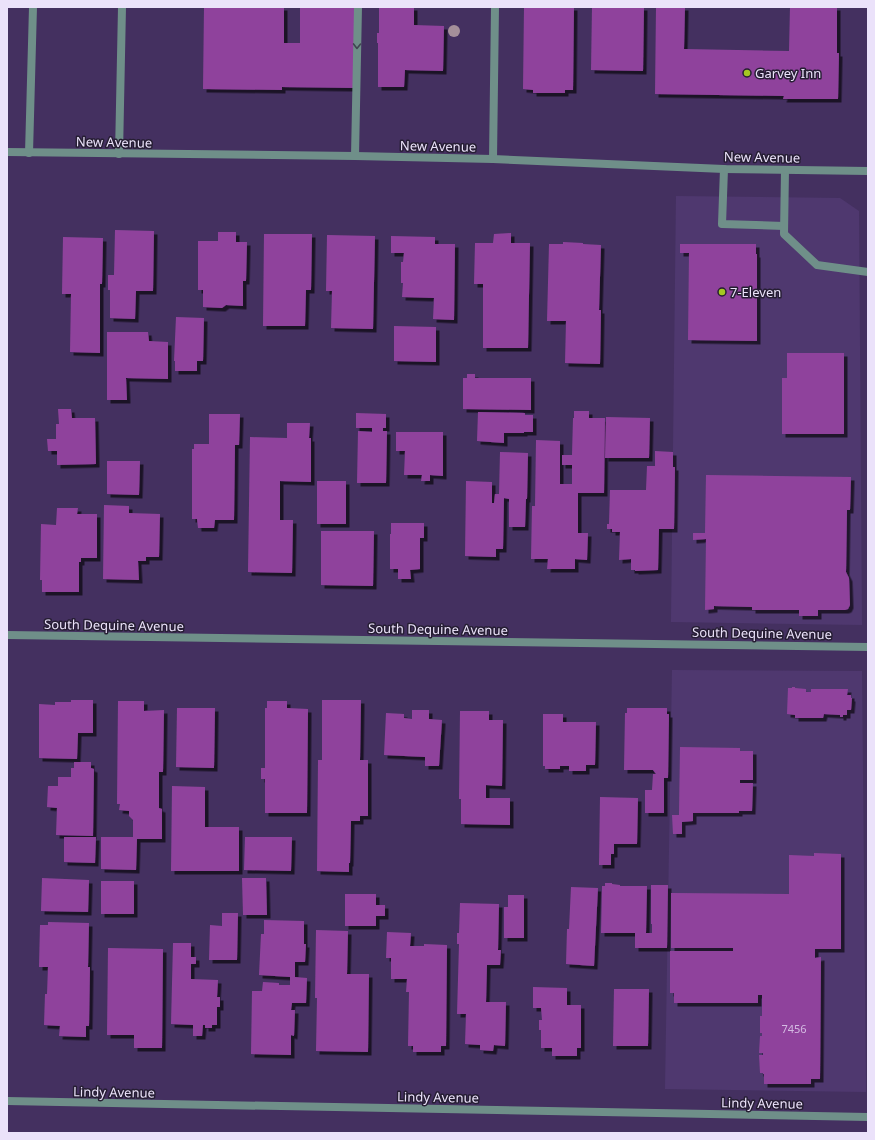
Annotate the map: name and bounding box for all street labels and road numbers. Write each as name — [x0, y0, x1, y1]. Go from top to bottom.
street label: New Avenue — [76, 132, 152, 152]
street label: New Avenue — [400, 136, 476, 156]
street label: New Avenue — [724, 147, 800, 167]
street label: South Dequine Avenue — [44, 615, 184, 635]
street label: South Dequine Avenue — [368, 619, 508, 639]
street label: South Dequine Avenue — [692, 623, 832, 643]
street label: Lindy Avenue — [73, 1082, 155, 1102]
street label: Lindy Avenue — [397, 1087, 479, 1107]
street label: Lindy Avenue — [721, 1093, 803, 1113]

